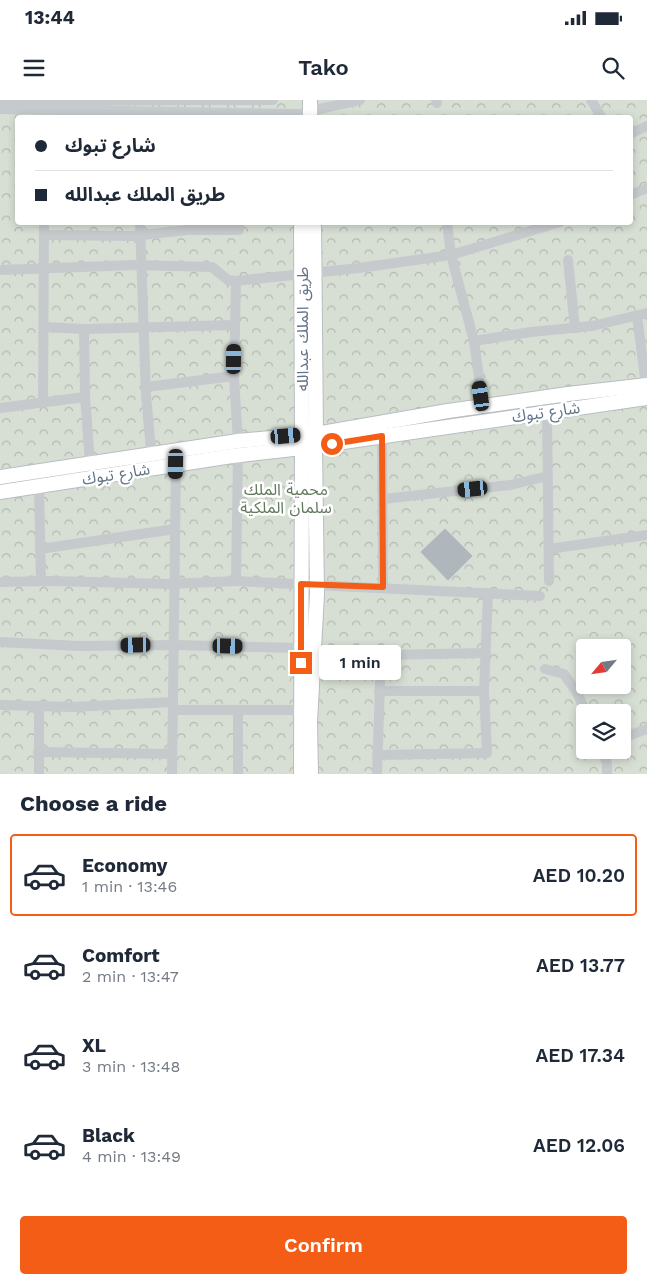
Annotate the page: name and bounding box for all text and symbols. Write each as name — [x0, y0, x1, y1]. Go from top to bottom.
text: 13:44 — [25, 6, 75, 29]
icon: menu — [20, 54, 48, 82]
icon: search — [599, 54, 627, 82]
text: Tako — [298, 55, 349, 80]
text: شارع تبوك — [65, 134, 156, 157]
text: طريق الملك عبدالله — [65, 183, 225, 206]
street label: طريق الملك عبدالله — [293, 267, 313, 391]
car — [226, 344, 241, 374]
car — [471, 380, 490, 412]
street label: شارع تبوك — [511, 398, 582, 429]
car — [270, 427, 301, 445]
route start — [321, 433, 343, 455]
car — [168, 449, 183, 479]
street label: شارع تبوك — [81, 459, 152, 492]
park label: محمية الملك سلمان الملكية — [240, 480, 332, 517]
car — [457, 480, 488, 498]
car — [120, 637, 151, 653]
car — [212, 638, 243, 654]
north arrow — [576, 639, 631, 694]
map controls — [576, 639, 631, 759]
callout: 1 min — [318, 646, 401, 680]
route end — [290, 652, 312, 674]
text: 1 min — [339, 653, 381, 672]
button: layers — [576, 704, 631, 759]
text: Choose a ride — [20, 791, 167, 816]
icon: car — [22, 853, 67, 898]
text: Economy — [82, 854, 167, 877]
text: AED 10.20 — [533, 864, 625, 887]
text: 1 min · 13:46 — [82, 877, 177, 896]
icon: car — [22, 943, 67, 988]
text: Comfort — [82, 944, 160, 967]
text: AED 13.77 — [536, 954, 625, 977]
text: 2 min · 13:47 — [82, 967, 179, 986]
icon: car — [22, 1033, 67, 1078]
text: XL — [82, 1034, 106, 1057]
text: AED 17.34 — [535, 1044, 625, 1067]
text: 3 min · 13:48 — [82, 1057, 180, 1076]
icon: car — [22, 1123, 67, 1168]
text: Black — [82, 1124, 135, 1147]
text: AED 12.06 — [533, 1134, 625, 1157]
text: 4 min · 13:49 — [82, 1147, 181, 1166]
button: Confirm — [20, 1216, 627, 1274]

